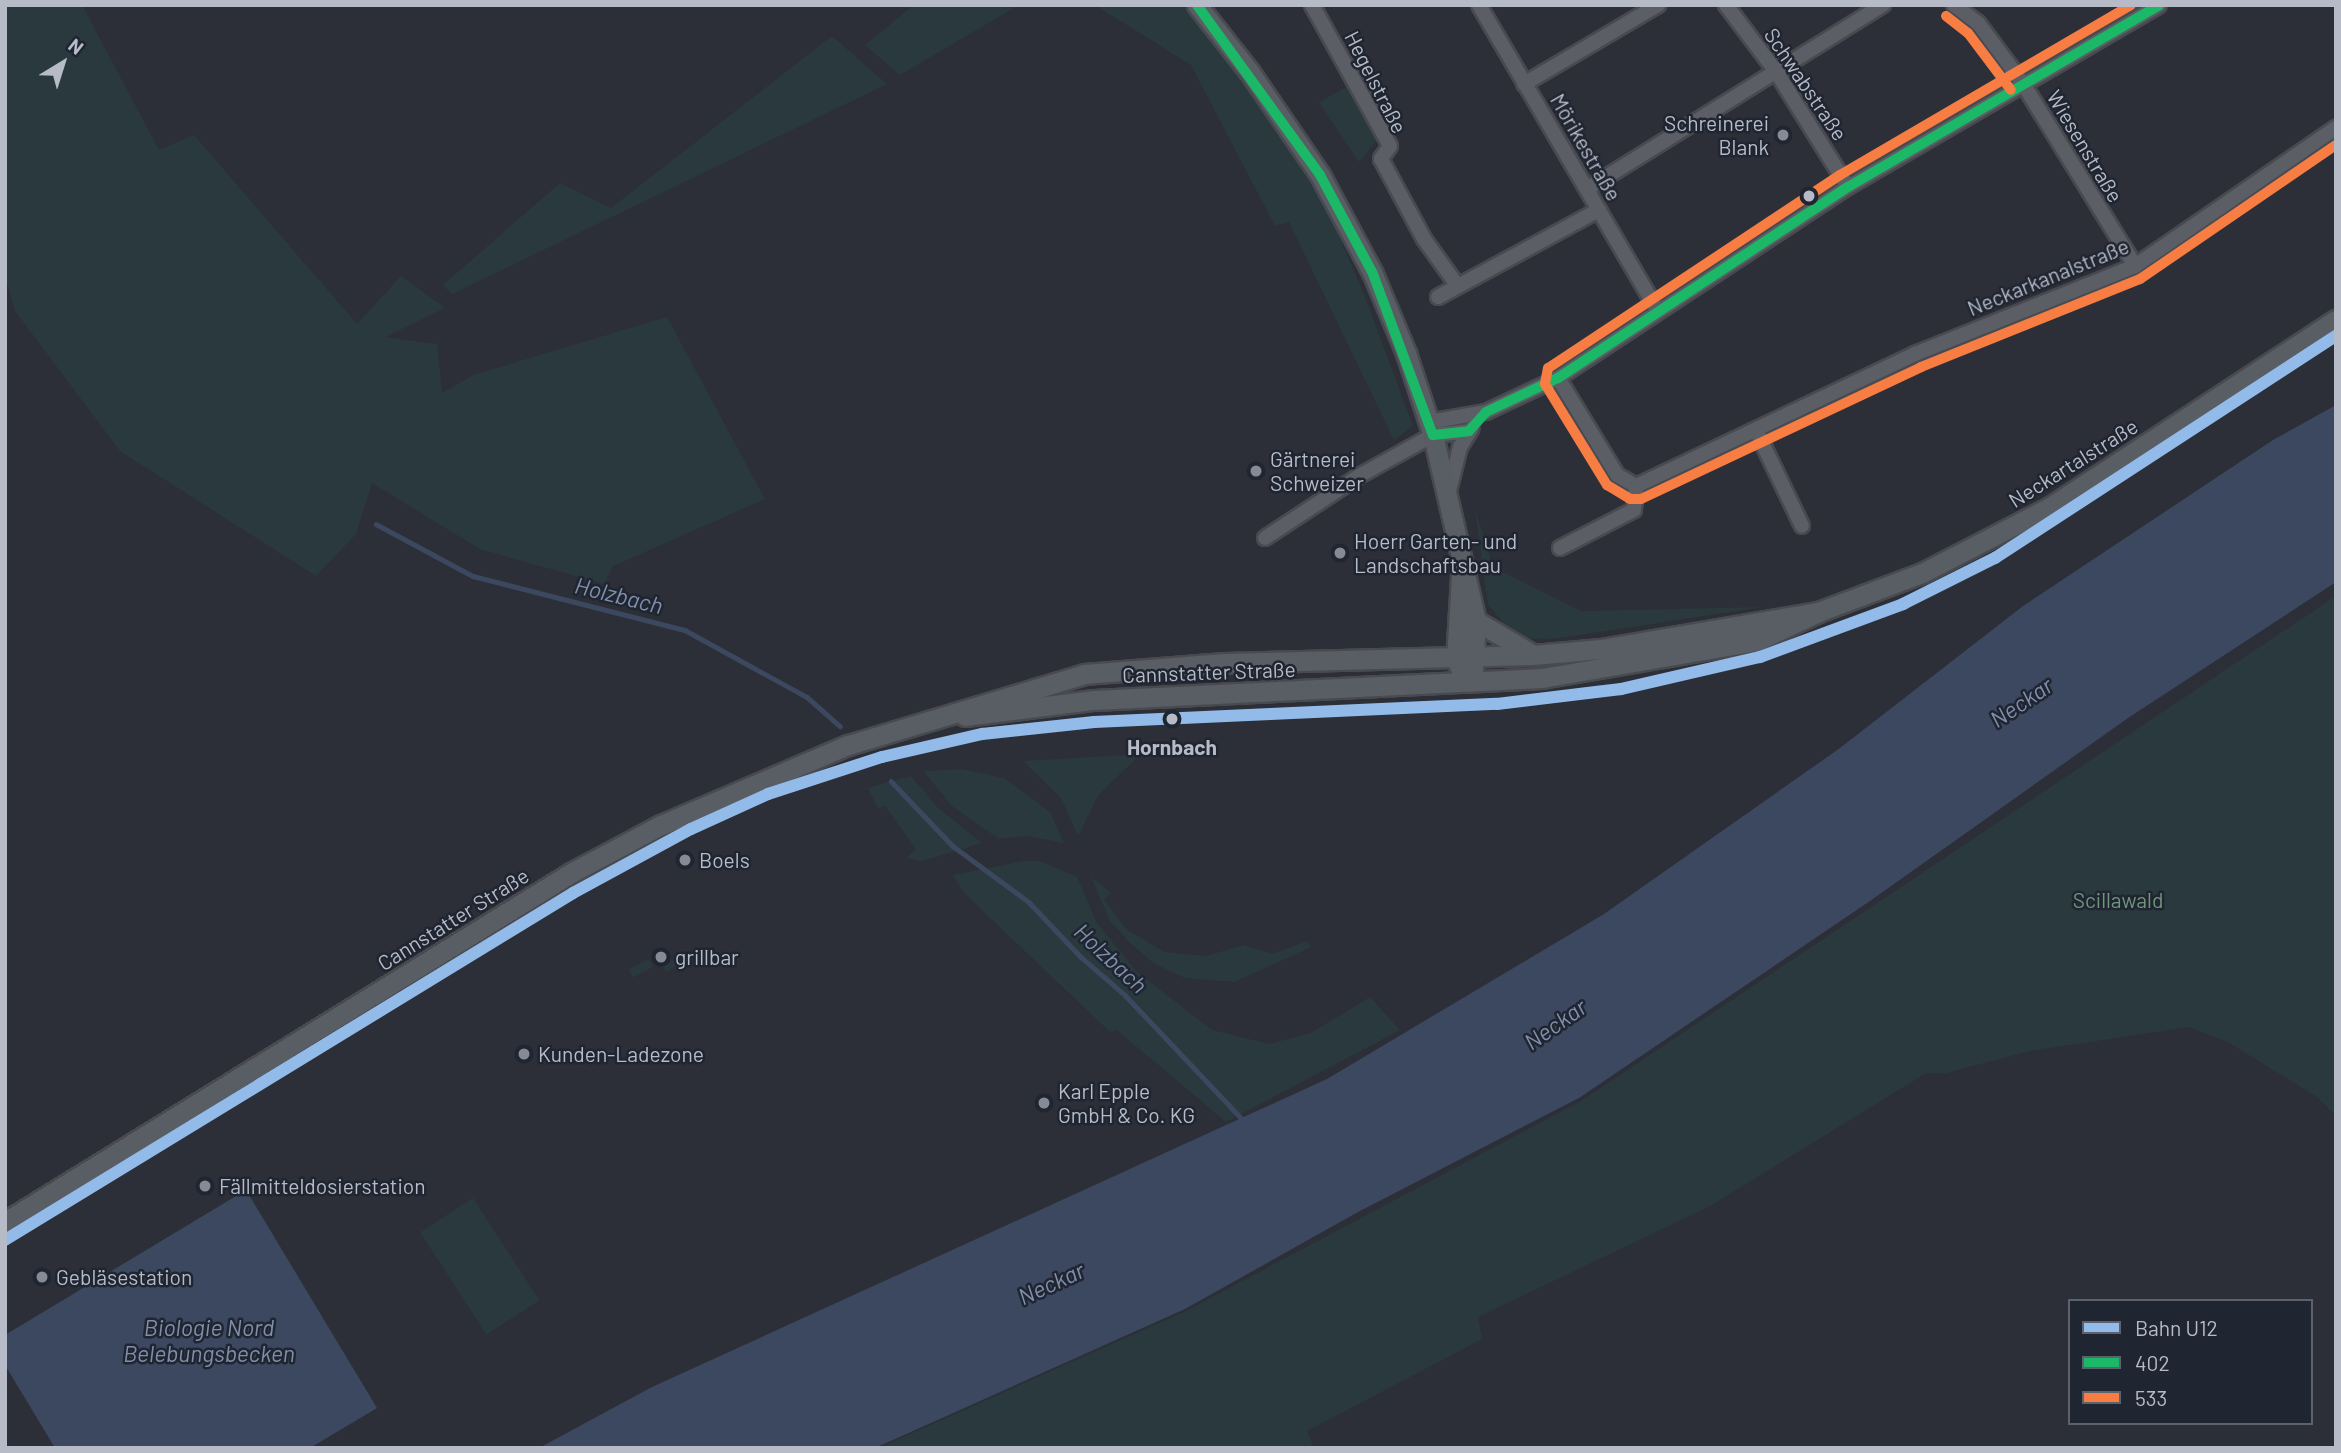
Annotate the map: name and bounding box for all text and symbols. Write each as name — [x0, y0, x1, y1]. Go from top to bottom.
street label: Schwabstraße — [1759, 23, 1853, 145]
street label: Hegelstraße — [1340, 27, 1412, 137]
north arrow — [28, 28, 98, 98]
text: N — [64, 33, 88, 59]
street label: Wiesenstraße — [2042, 85, 2128, 207]
street label: Mörikestraße — [1545, 89, 1627, 205]
place label: Schreinerei Blank — [1664, 110, 1769, 160]
marker: Schreinerei Blank — [1775, 127, 1791, 143]
unlabelled marker — [1802, 189, 1816, 203]
street label: Neckarkanalstraße — [1964, 233, 2132, 321]
street label: Neckartalstraße — [2004, 413, 2142, 513]
place label: Gärtnerei Schweizer — [1270, 446, 1364, 496]
marker: Gärtnerei Schweizer — [1248, 463, 1264, 479]
place label: Hoerr Garten- und Landschaftsbau — [1354, 528, 1517, 578]
marker: Hoerr Garten- und Landschaftsbau — [1332, 545, 1348, 561]
water label: Holzbach — [572, 571, 666, 619]
street label: Cannstatter Straße — [1122, 656, 1296, 688]
water label: Neckar — [1984, 671, 2058, 733]
marker: Hornbach — [1160, 707, 1184, 731]
place label: Hornbach — [1127, 734, 1217, 760]
place label: Boels — [699, 847, 750, 873]
marker: Boels — [677, 852, 693, 868]
street label: Cannstatter Straße — [373, 862, 533, 976]
park label: Scillawald — [2073, 887, 2163, 913]
water label: Holzbach — [1069, 917, 1153, 999]
place label: grillbar — [675, 944, 739, 970]
marker: grillbar — [653, 949, 669, 965]
water label: Neckar — [1519, 993, 1591, 1055]
place label: Kunden-Ladezone — [538, 1041, 704, 1067]
marker: Kunden-Ladezone — [516, 1046, 532, 1062]
place label: Karl Epple GmbH & Co. KG — [1058, 1078, 1195, 1128]
marker: Karl Epple GmbH & Co. KG — [1036, 1095, 1052, 1111]
place label: Fällmitteldosierstation — [219, 1173, 426, 1199]
marker: Fällmitteldosierstation — [197, 1178, 213, 1194]
water label: Neckar — [1014, 1256, 1088, 1310]
place label: Gebläsestation — [56, 1264, 192, 1290]
marker: Gebläsestation — [34, 1269, 50, 1285]
legend — [2068, 1299, 2313, 1425]
water label: Biologie Nord Belebungsbecken — [123, 1313, 295, 1367]
text: Bahn U12 — [2135, 1315, 2218, 1340]
text: 402 — [2135, 1350, 2170, 1375]
text: 533 — [2135, 1385, 2167, 1410]

